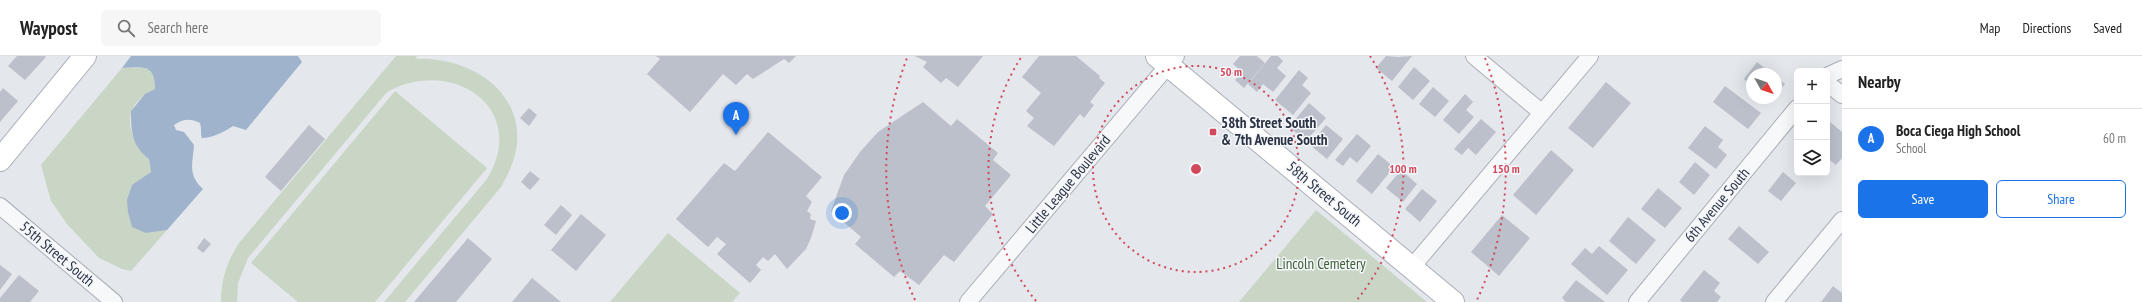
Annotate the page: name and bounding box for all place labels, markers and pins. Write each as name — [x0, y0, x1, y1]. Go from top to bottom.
pin: A — [723, 102, 749, 135]
place label: 58th Street South & 7th Avenue South — [1221, 113, 1328, 149]
marker: 58th Street South & 7th Avenue South — [1208, 127, 1218, 137]
centre of rings — [1189, 162, 1203, 176]

